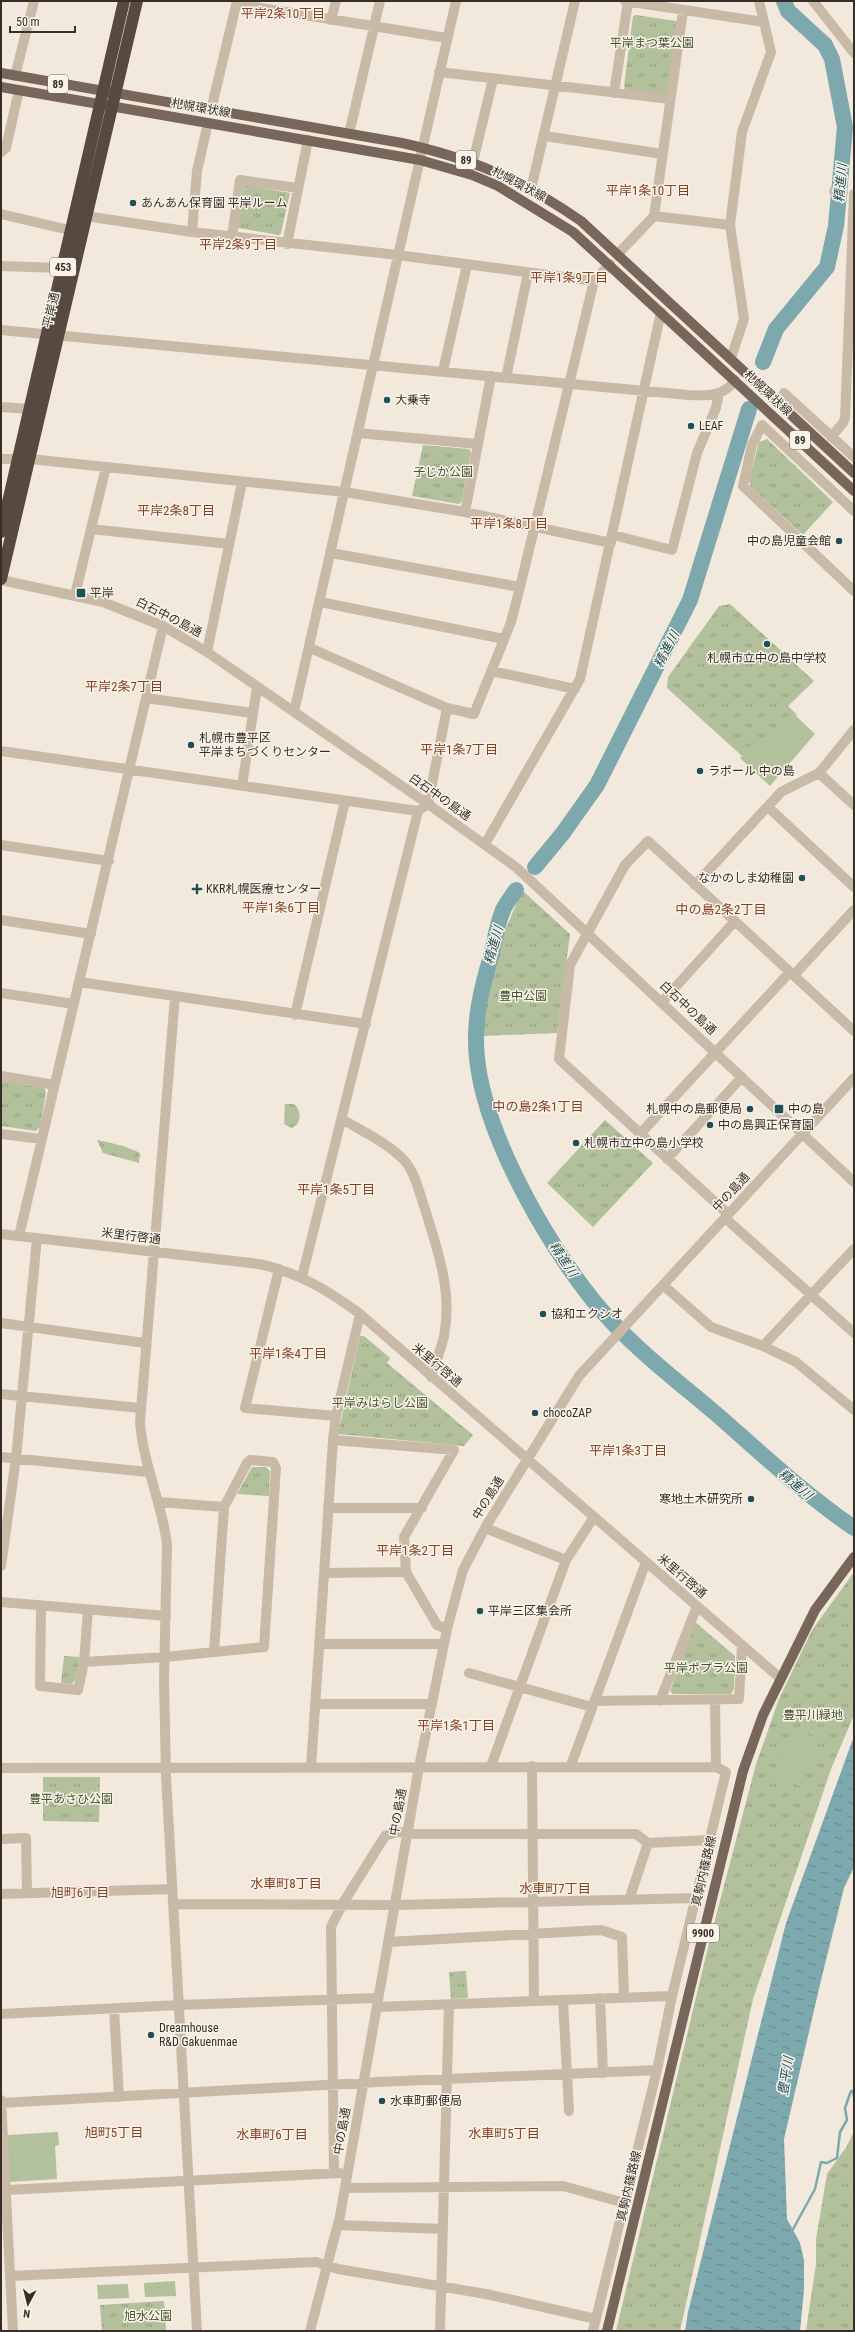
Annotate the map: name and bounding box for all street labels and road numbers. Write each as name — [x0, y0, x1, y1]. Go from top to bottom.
road number: 89 — [48, 75, 68, 93]
street label: 札幌環状線 — [170, 96, 232, 120]
road number: 89 — [456, 151, 476, 169]
street label: 札幌環状線 — [489, 164, 549, 204]
road number: 453 — [50, 258, 76, 276]
street label: 平岸通 — [40, 291, 62, 329]
street label: 札幌環状線 — [741, 367, 795, 419]
road number: 89 — [790, 431, 810, 449]
street label: 白石中の島通 — [134, 594, 204, 640]
street label: 白石中の島通 — [406, 771, 474, 823]
street label: 白石中の島通 — [657, 978, 719, 1038]
street label: 中の島通 — [710, 1170, 752, 1214]
street label: 米里行啓通 — [100, 1225, 162, 1247]
street label: 米里行啓通 — [410, 1340, 464, 1390]
street label: 中の島通 — [469, 1474, 507, 1522]
street label: 米里行啓通 — [655, 1551, 709, 1601]
street label: 中の島通 — [387, 1787, 409, 1837]
street label: 真駒内篠路線 — [689, 1834, 719, 1908]
road number: 9900 — [687, 1924, 719, 1942]
street label: 中の島通 — [331, 2106, 353, 2156]
street label: 真駒内篠路線 — [614, 2149, 644, 2223]

